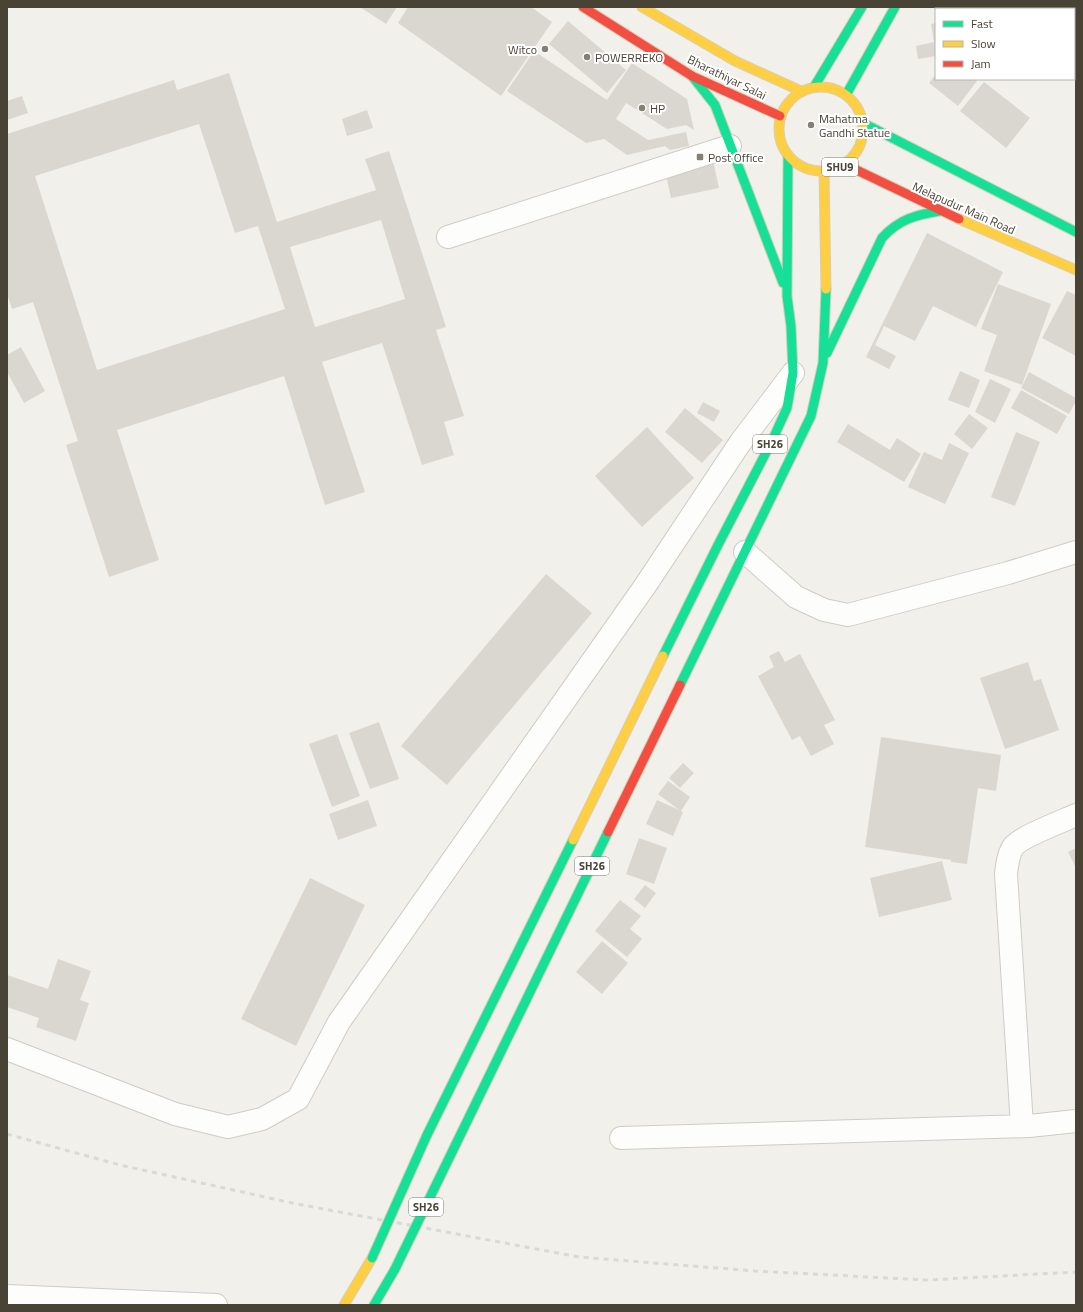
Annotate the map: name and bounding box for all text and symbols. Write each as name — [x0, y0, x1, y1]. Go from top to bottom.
legend — [935, 8, 1075, 80]
text: Fast — [971, 14, 994, 33]
text: Slow — [971, 34, 996, 53]
place label: Witco — [508, 40, 537, 59]
marker: Witco — [540, 44, 550, 54]
place label: POWERREKO — [595, 48, 663, 67]
street label: Bharathiyar Salai — [684, 50, 770, 104]
marker: POWERREKO — [582, 52, 592, 62]
text: Jam — [971, 54, 991, 73]
place label: HP — [650, 99, 665, 118]
marker: HP — [637, 103, 647, 113]
place label: Mahatma Gandhi Statue — [819, 109, 890, 142]
marker: Mahatma Gandhi Statue — [806, 120, 816, 130]
place label: Post Office — [708, 148, 764, 167]
marker: Post Office — [695, 152, 705, 162]
road number: SHU9 — [822, 158, 858, 176]
street label: Melapudur Main Road — [909, 177, 1019, 239]
road number: SH26 — [753, 435, 787, 453]
road number: SH26 — [575, 857, 609, 875]
road number: SH26 — [409, 1198, 443, 1216]

